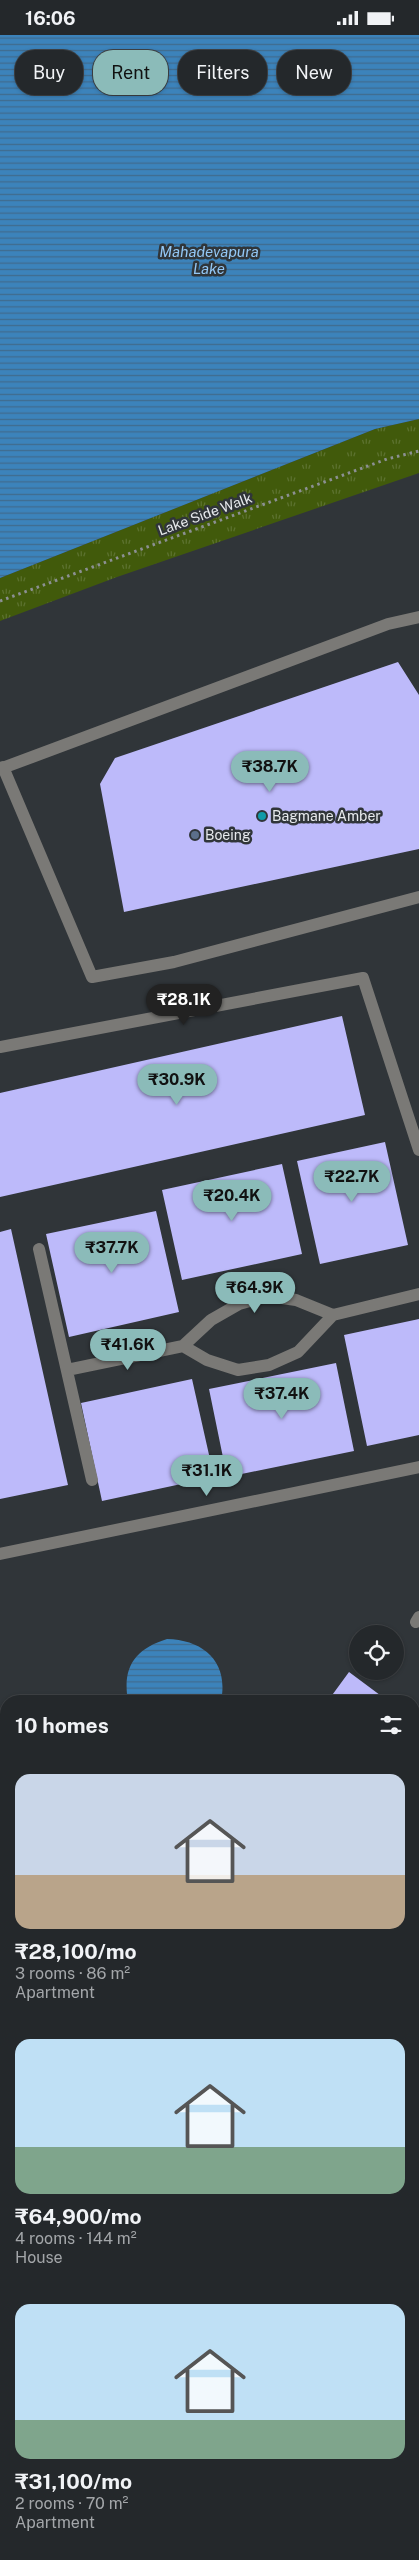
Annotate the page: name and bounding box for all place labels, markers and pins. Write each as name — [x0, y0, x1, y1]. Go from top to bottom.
pin: ₹38.7K — [229, 751, 311, 793]
place label: Bagmane Amber — [272, 808, 381, 824]
marker: Bagmane Amber — [256, 810, 268, 822]
place label: Boeing — [205, 827, 251, 843]
marker: Boeing — [189, 829, 201, 841]
pin: ₹28.1K — [143, 983, 225, 1026]
pin: ₹30.9K — [136, 1063, 218, 1106]
pin: ₹22.7K — [311, 1161, 393, 1203]
pin: ₹20.4K — [191, 1179, 273, 1222]
pin: ₹37.7K — [71, 1231, 153, 1274]
pin: ₹64.9K — [214, 1271, 296, 1314]
pin: ₹41.6K — [87, 1329, 169, 1371]
pin: ₹37.4K — [241, 1377, 323, 1420]
pin: ₹31.1K — [166, 1455, 248, 1497]

